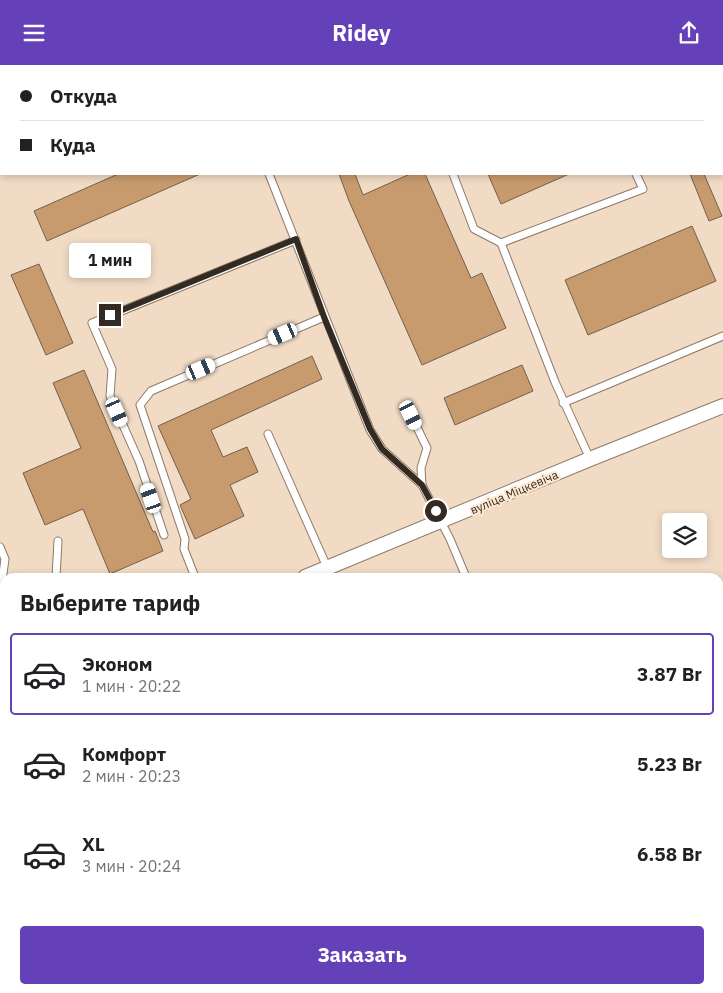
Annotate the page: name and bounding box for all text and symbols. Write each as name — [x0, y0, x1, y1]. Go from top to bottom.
text: Ridey — [332, 18, 391, 47]
icon: menu — [20, 19, 48, 47]
icon: share — [675, 19, 703, 47]
text: Откуда — [50, 84, 117, 108]
text: Куда — [50, 133, 95, 157]
callout: 1 мин — [69, 243, 151, 277]
text: 1 мин — [88, 250, 132, 270]
route end — [99, 304, 121, 326]
car — [266, 321, 299, 347]
car — [184, 356, 217, 382]
car — [104, 395, 129, 429]
car — [397, 398, 424, 432]
street label: вуліца Міцкевіча — [468, 466, 561, 517]
car — [139, 481, 162, 515]
route start — [425, 500, 447, 522]
map controls — [662, 513, 707, 558]
button: layers — [662, 513, 707, 558]
text: Выберите тариф — [20, 588, 200, 617]
icon: car — [22, 652, 67, 697]
text: Эконом — [82, 652, 153, 676]
text: 3.87 Br — [637, 662, 702, 686]
text: 1 мин · 20:22 — [82, 676, 181, 696]
icon: car — [22, 742, 67, 787]
text: Комфорт — [82, 742, 166, 766]
text: 5.23 Br — [637, 752, 702, 776]
text: 2 мин · 20:23 — [82, 766, 181, 786]
icon: car — [22, 832, 67, 877]
text: XL — [82, 832, 105, 856]
text: 6.58 Br — [637, 842, 702, 866]
text: 3 мин · 20:24 — [82, 856, 181, 876]
button: Заказать — [20, 926, 704, 984]

